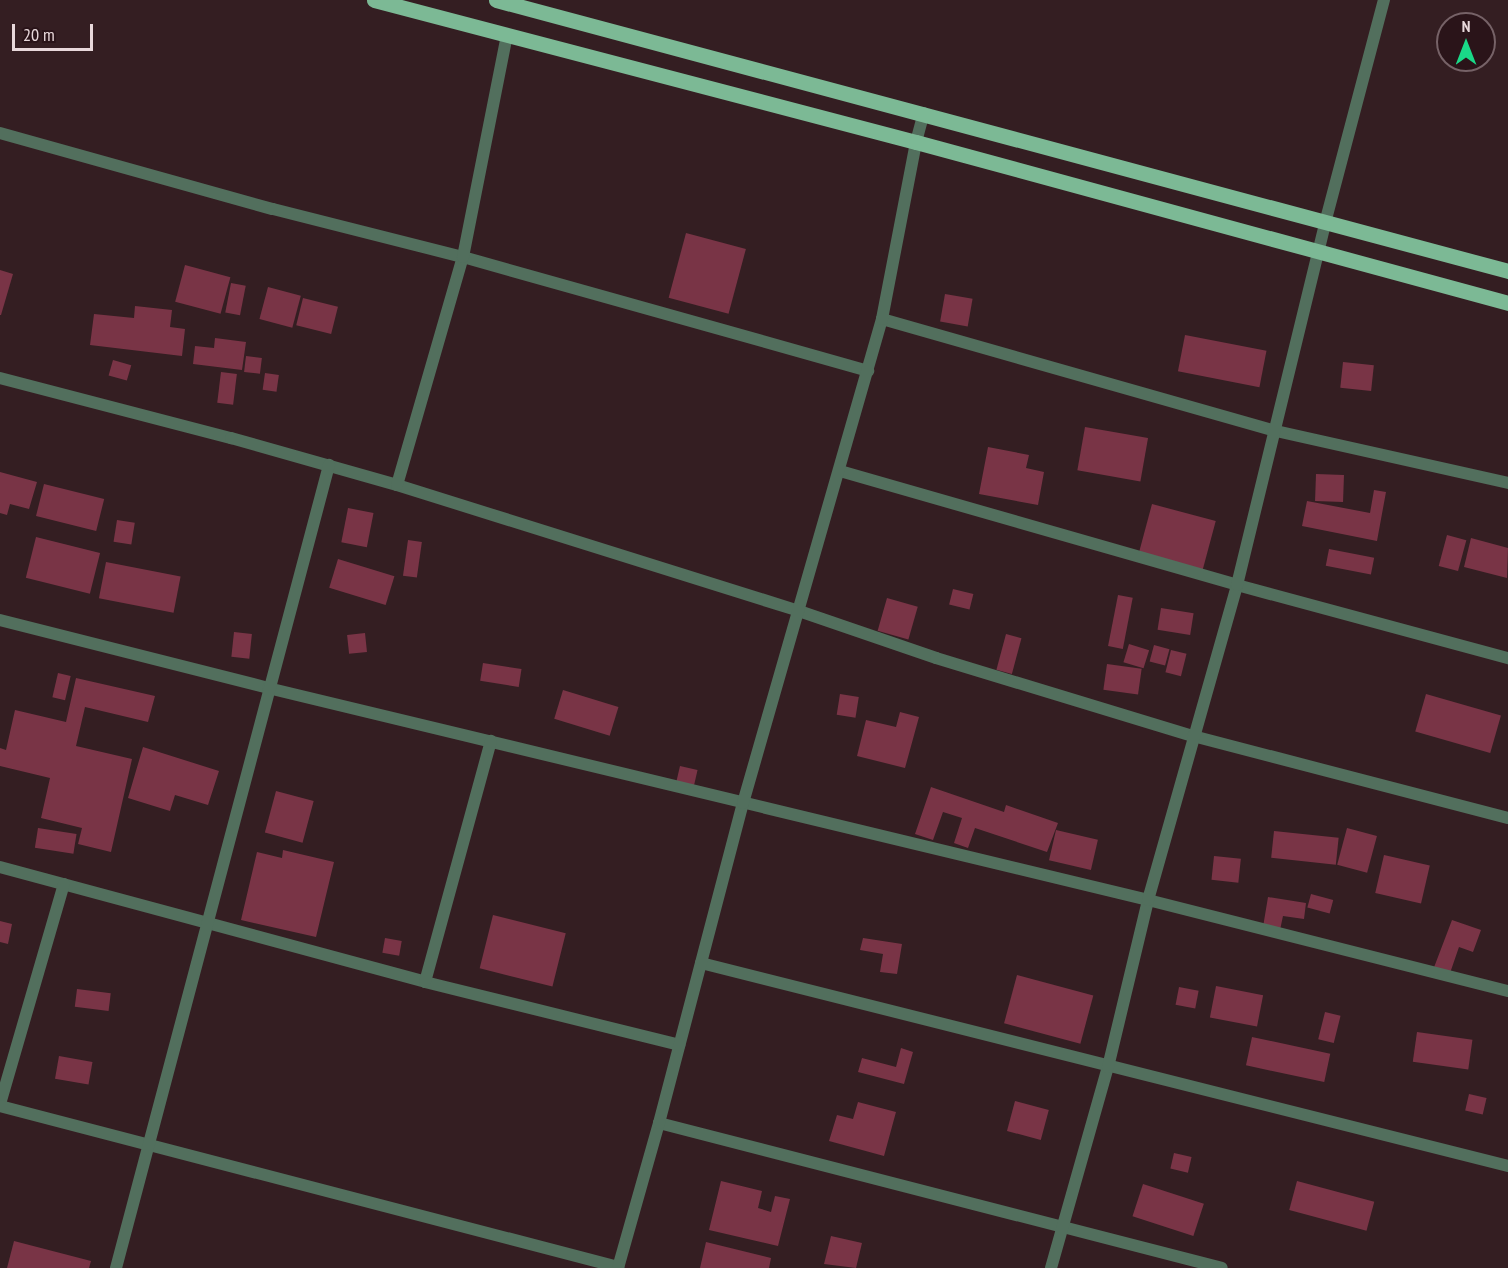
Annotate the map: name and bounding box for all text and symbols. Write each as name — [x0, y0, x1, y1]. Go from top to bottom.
scale bar — [15, 12, 96, 50]
north arrow — [1436, 12, 1496, 72]
text: N — [1462, 16, 1470, 36]
text: 20 m — [23, 23, 55, 46]

